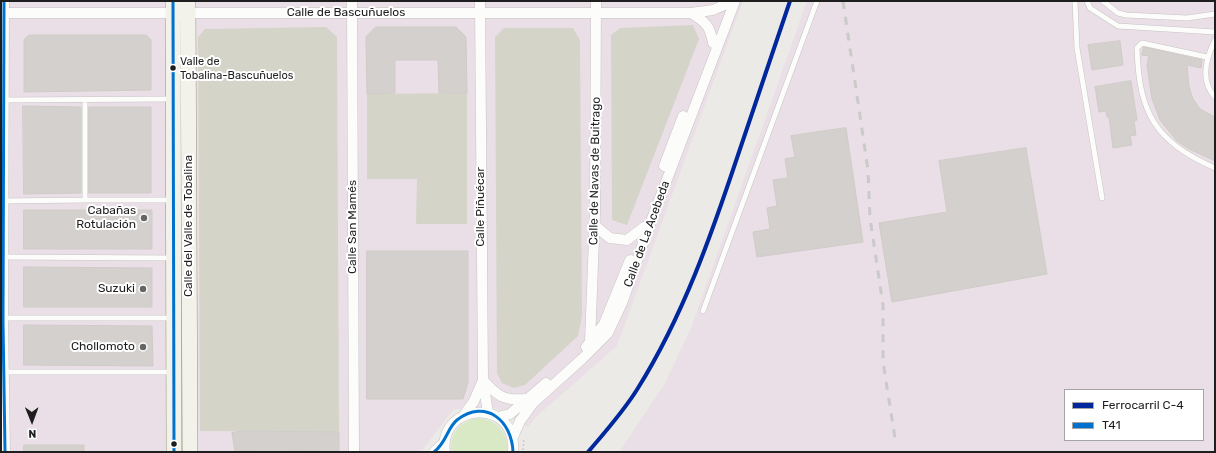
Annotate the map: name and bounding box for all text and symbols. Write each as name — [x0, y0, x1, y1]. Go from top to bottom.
street label: Calle de Bascuñuelos — [287, 6, 405, 20]
place label: Valle de Tobalina-Bascuñuelos — [180, 55, 293, 81]
marker: Valle de Tobalina-Bascuñuelos — [168, 63, 178, 73]
street label: Calle de Navas de Buitrago — [587, 97, 603, 245]
street label: Calle del Valle de Tobalina — [182, 155, 196, 297]
street label: Calle Piñuécar — [474, 167, 488, 247]
street label: Calle de La Acebeda — [621, 179, 673, 289]
street label: Calle San Mamés — [346, 180, 360, 274]
place label: Cabañas Rotulación — [76, 204, 136, 232]
marker: Cabañas Rotulación — [139, 213, 149, 223]
place label: Suzuki — [98, 282, 135, 296]
marker: Suzuki — [138, 284, 148, 294]
place label: Chollomoto — [71, 340, 135, 354]
marker: Chollomoto — [138, 342, 148, 352]
legend — [1064, 389, 1204, 441]
text: Ferrocarril C-4 — [1102, 398, 1184, 412]
north arrow — [12, 401, 52, 441]
text: T41 — [1102, 418, 1121, 432]
text: N — [28, 427, 36, 440]
unlabelled marker — [169, 439, 179, 449]

